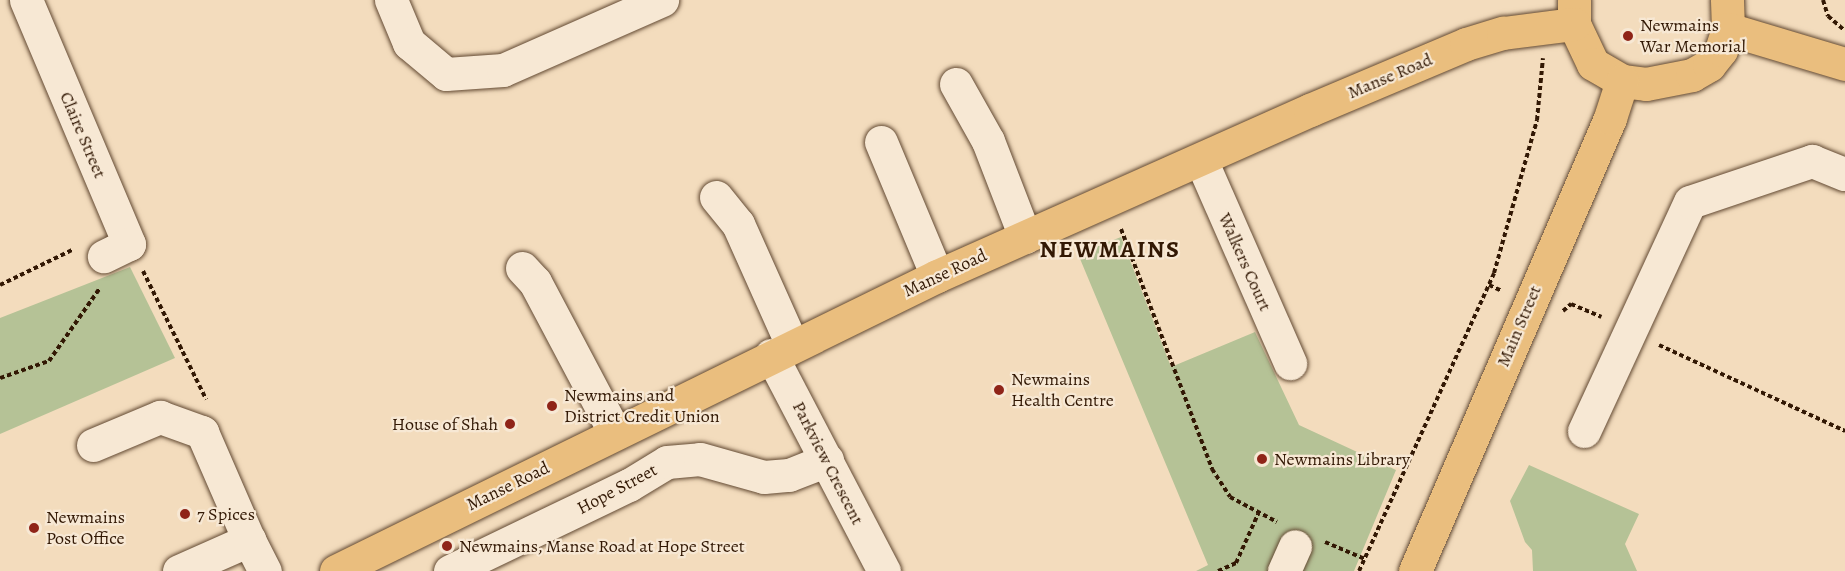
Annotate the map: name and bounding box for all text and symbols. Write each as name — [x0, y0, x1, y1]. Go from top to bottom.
place label: Newmains War Memorial — [1640, 15, 1746, 57]
marker: Newmains War Memorial — [1621, 29, 1635, 43]
street label: Manse Road — [1345, 49, 1435, 103]
street label: Claire Street — [55, 89, 111, 181]
street label: Walkers Court — [1214, 210, 1276, 314]
district label: NEWMAINS — [1040, 236, 1180, 264]
street label: Manse Road — [900, 244, 990, 302]
street label: Main Street — [1492, 282, 1546, 370]
place label: Newmains Health Centre — [1011, 369, 1114, 412]
marker: Newmains Health Centre — [992, 383, 1006, 397]
place label: Newmains and District Credit Union — [564, 385, 720, 428]
street label: Parkview Crescent — [788, 398, 868, 528]
marker: Newmains and District Credit Union — [545, 399, 559, 413]
place label: House of Shah — [392, 413, 498, 435]
marker: House of Shah — [503, 417, 517, 431]
place label: Newmains Library — [1274, 448, 1410, 470]
marker: Newmains Library — [1255, 452, 1269, 466]
street label: Manse Road — [463, 457, 553, 515]
street label: Hope Street — [573, 459, 661, 519]
place label: 7 Spices — [197, 503, 255, 525]
place label: Newmains Post Office — [46, 507, 125, 550]
marker: 7 Spices — [178, 507, 192, 521]
marker: Newmains Post Office — [27, 521, 41, 535]
place label: Newmains, Manse Road at Hope Street — [459, 535, 745, 557]
marker: Newmains, Manse Road at Hope Street — [440, 539, 454, 553]

